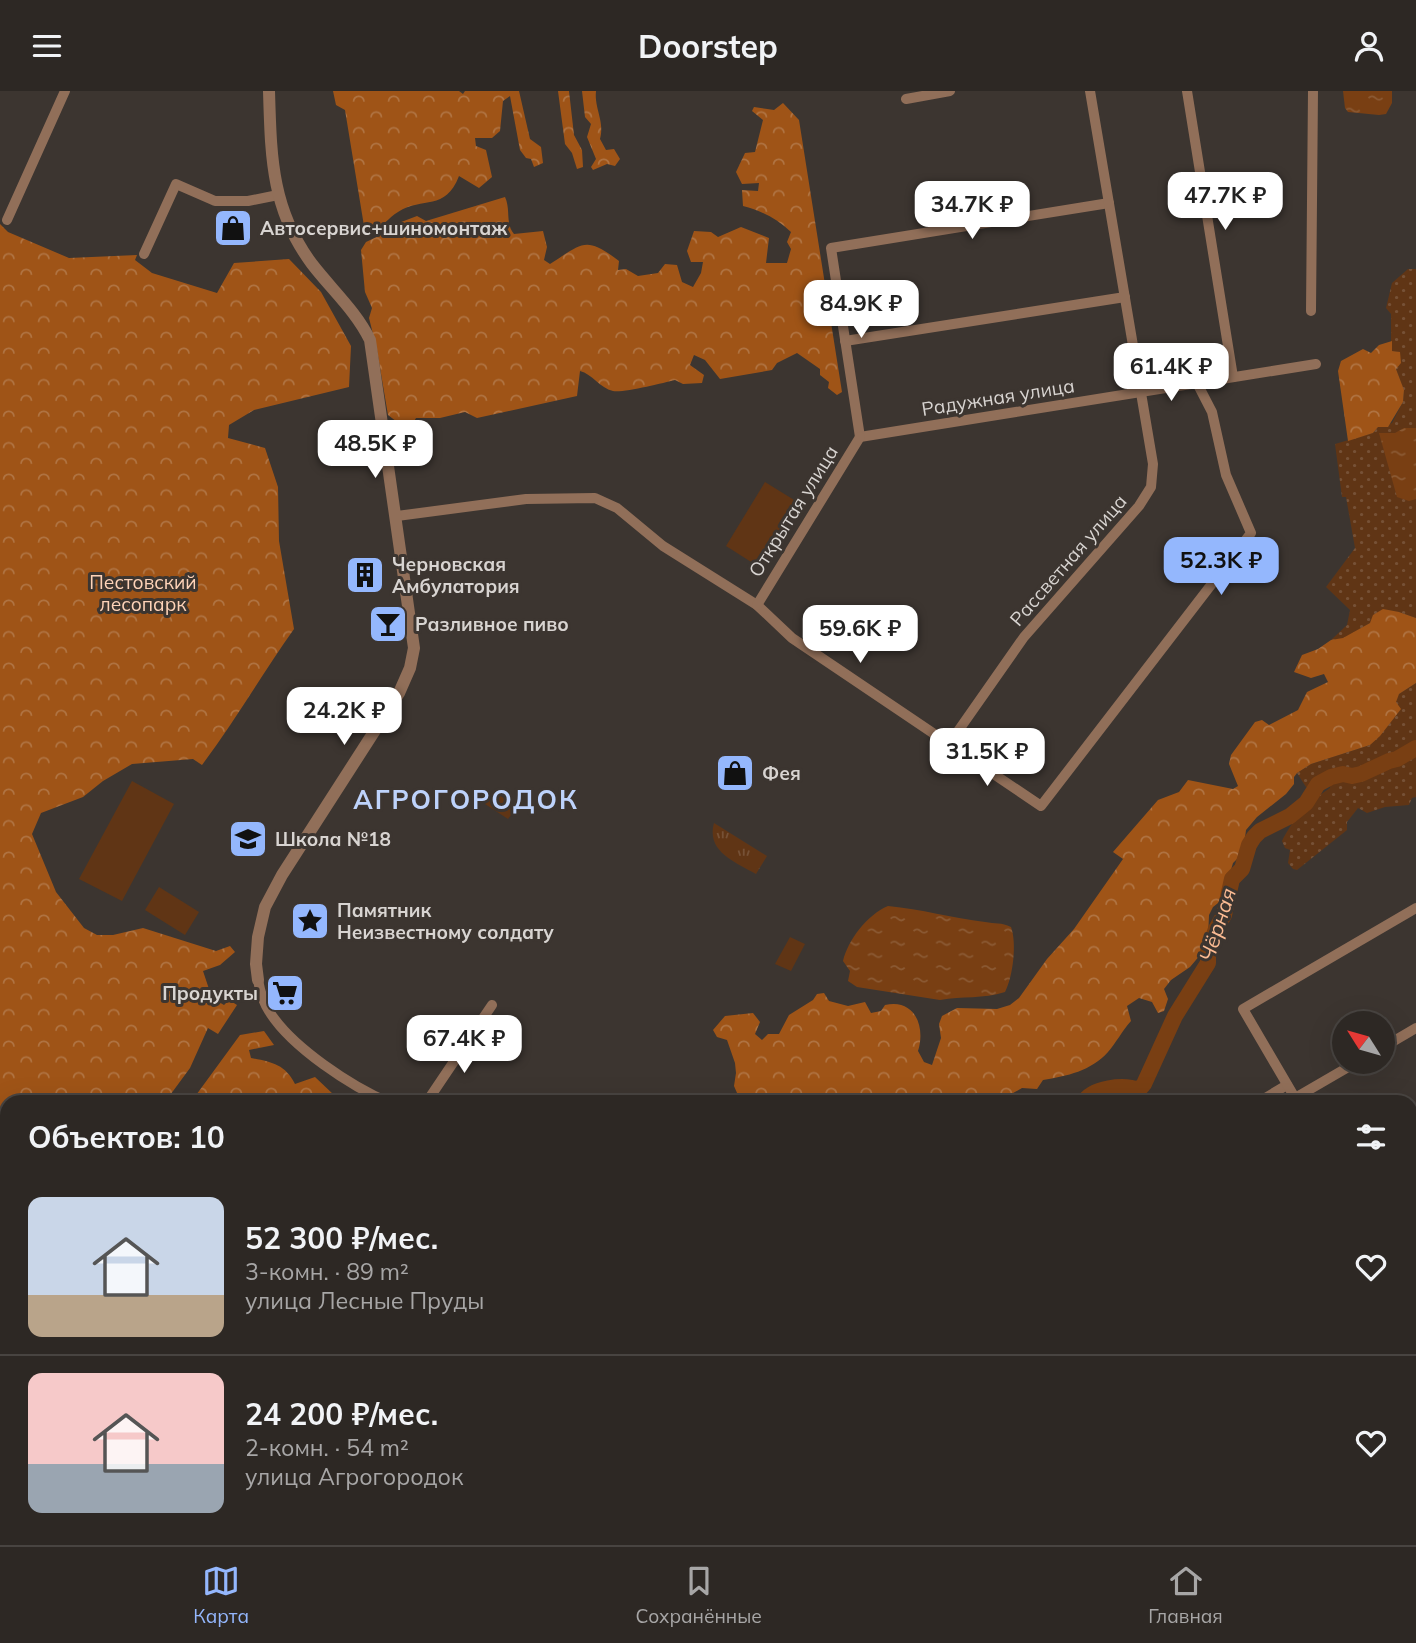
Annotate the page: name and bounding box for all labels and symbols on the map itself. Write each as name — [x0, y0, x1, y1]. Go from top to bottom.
pin: 47.7K ₽ — [1160, 173, 1290, 232]
pin: 34.7K ₽ — [907, 181, 1037, 241]
shop icon: Автосервис+шиномонтаж — [212, 207, 254, 249]
place label: Автосервис+шиномонтаж — [260, 216, 508, 240]
pin: 84.9K ₽ — [796, 281, 926, 340]
pin: 61.4K ₽ — [1106, 343, 1236, 403]
street label: Радужная улица — [920, 373, 1076, 421]
pin: 48.5K ₽ — [310, 421, 440, 480]
street label: Открытая улица — [743, 441, 843, 581]
street label: Рассветная улица — [1004, 489, 1132, 631]
pin: 52.3K ₽ — [1156, 538, 1286, 597]
place label: Черновская Амбулатория — [392, 552, 520, 598]
building icon: Черновская Амбулатория — [344, 554, 386, 596]
park label: Пестовский лесопарк — [89, 570, 197, 616]
bar icon: Разливное пиво — [367, 603, 409, 645]
pin: 59.6K ₽ — [795, 605, 925, 665]
place label: Разливное пиво — [415, 612, 569, 636]
pin: 24.2K ₽ — [279, 687, 409, 747]
pin: 31.5K ₽ — [922, 729, 1052, 788]
shop icon: Фея — [714, 752, 756, 794]
place label: Фея — [762, 761, 801, 785]
district label: АГРОГОРОДОК — [353, 783, 579, 816]
school or university icon: Школа №18 — [227, 818, 269, 860]
place label: Школа №18 — [275, 827, 391, 851]
water label: Чёрная — [1193, 885, 1241, 965]
place label: Памятник Неизвестному солдату — [337, 898, 554, 944]
place icon: Памятник Неизвестному солдату — [289, 900, 331, 942]
supermarket icon: Продукты — [264, 972, 306, 1014]
place label: Продукты — [162, 981, 258, 1005]
north arrow — [1332, 1011, 1395, 1075]
pin: 67.4K ₽ — [399, 1016, 529, 1075]

